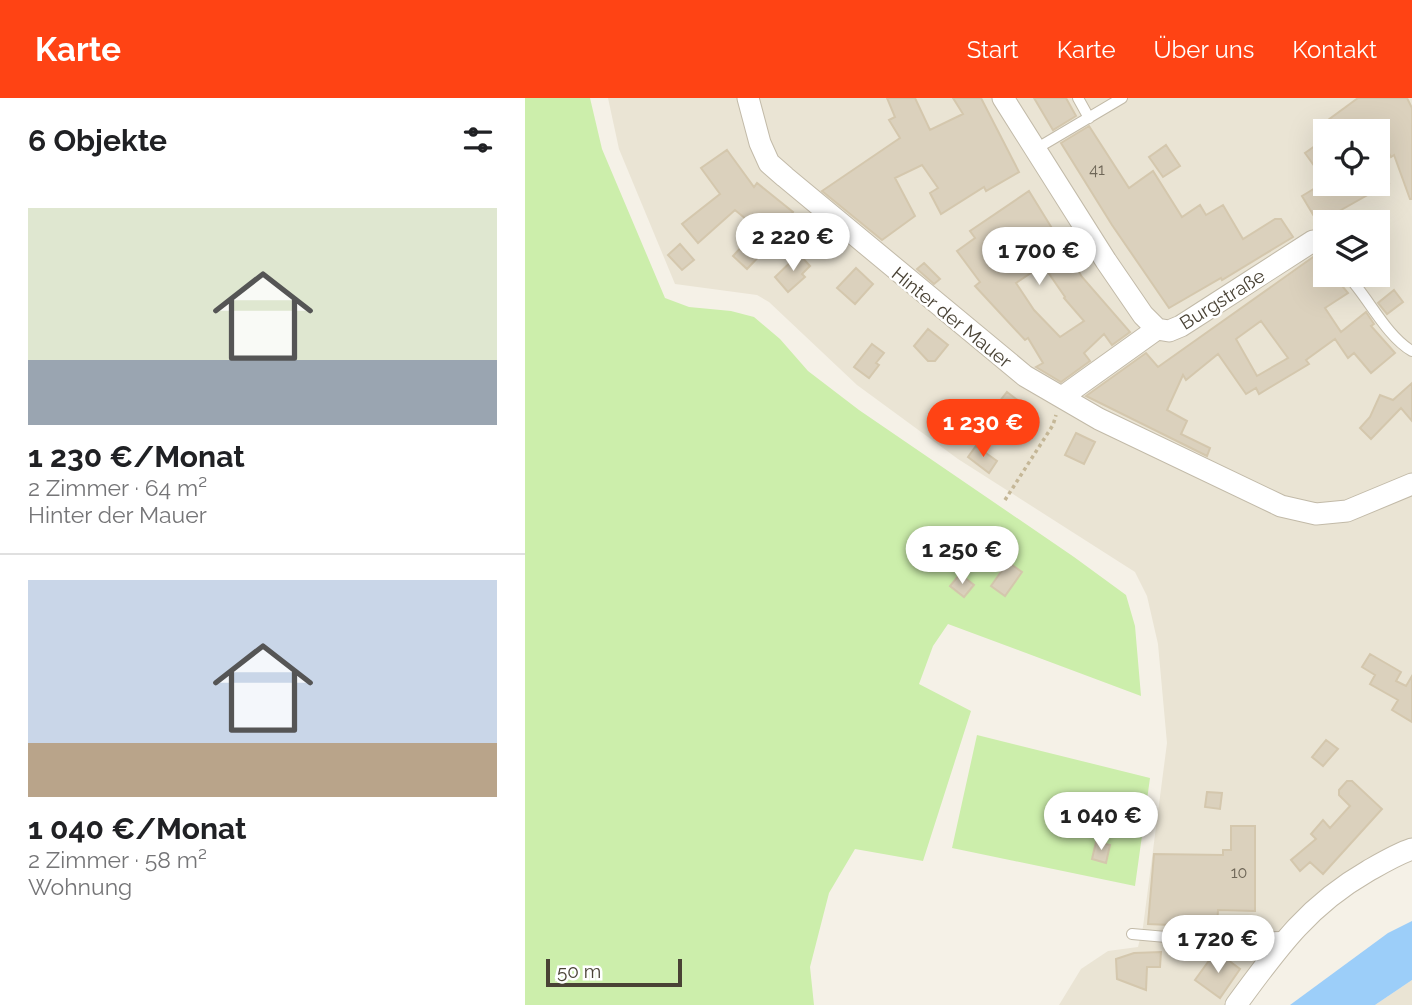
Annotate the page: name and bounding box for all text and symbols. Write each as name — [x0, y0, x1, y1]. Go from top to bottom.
text: Karte — [35, 30, 121, 69]
text: Start — [967, 35, 1019, 64]
text: Karte — [1057, 35, 1116, 64]
text: Über uns — [1154, 35, 1254, 64]
text: Kontakt — [1292, 35, 1377, 64]
map controls — [1313, 119, 1390, 287]
button: locate — [1313, 119, 1390, 196]
icon: filters — [459, 121, 497, 159]
text: 6 Objekte — [28, 123, 167, 158]
house number: 41 — [1089, 160, 1105, 179]
button: layers — [1313, 210, 1390, 287]
pin: 2 220 € — [728, 214, 858, 273]
text: 2 220 € — [752, 222, 834, 249]
pin: 1 700 € — [974, 228, 1104, 287]
text: 1 700 € — [998, 236, 1080, 263]
icon: home — [200, 253, 326, 379]
street label: Hinter der Mauer — [888, 262, 1017, 372]
street label: Burgstraße — [1175, 264, 1269, 334]
pin: 1 230 € — [918, 400, 1048, 459]
text: 1 230 € — [943, 408, 1023, 435]
text: 1 230 €/Monat — [28, 439, 245, 474]
text: 2 Zimmer · 64 m² — [28, 474, 207, 501]
text: Hinter der Mauer — [28, 501, 207, 528]
pin: 1 250 € — [897, 526, 1027, 586]
text: 1 250 € — [922, 535, 1002, 562]
icon: home — [200, 625, 326, 751]
pin: 1 040 € — [1036, 792, 1166, 852]
text: 1 040 € — [1060, 801, 1142, 828]
text: 1 040 €/Monat — [28, 811, 247, 846]
text: 2 Zimmer · 58 m² — [28, 846, 207, 873]
house number: 10 — [1231, 863, 1247, 882]
text: Wohnung — [28, 873, 132, 900]
pin: 1 720 € — [1153, 916, 1283, 975]
text: 1 720 € — [1178, 924, 1258, 951]
scale bar — [546, 956, 683, 988]
text: 50 m — [557, 960, 601, 982]

